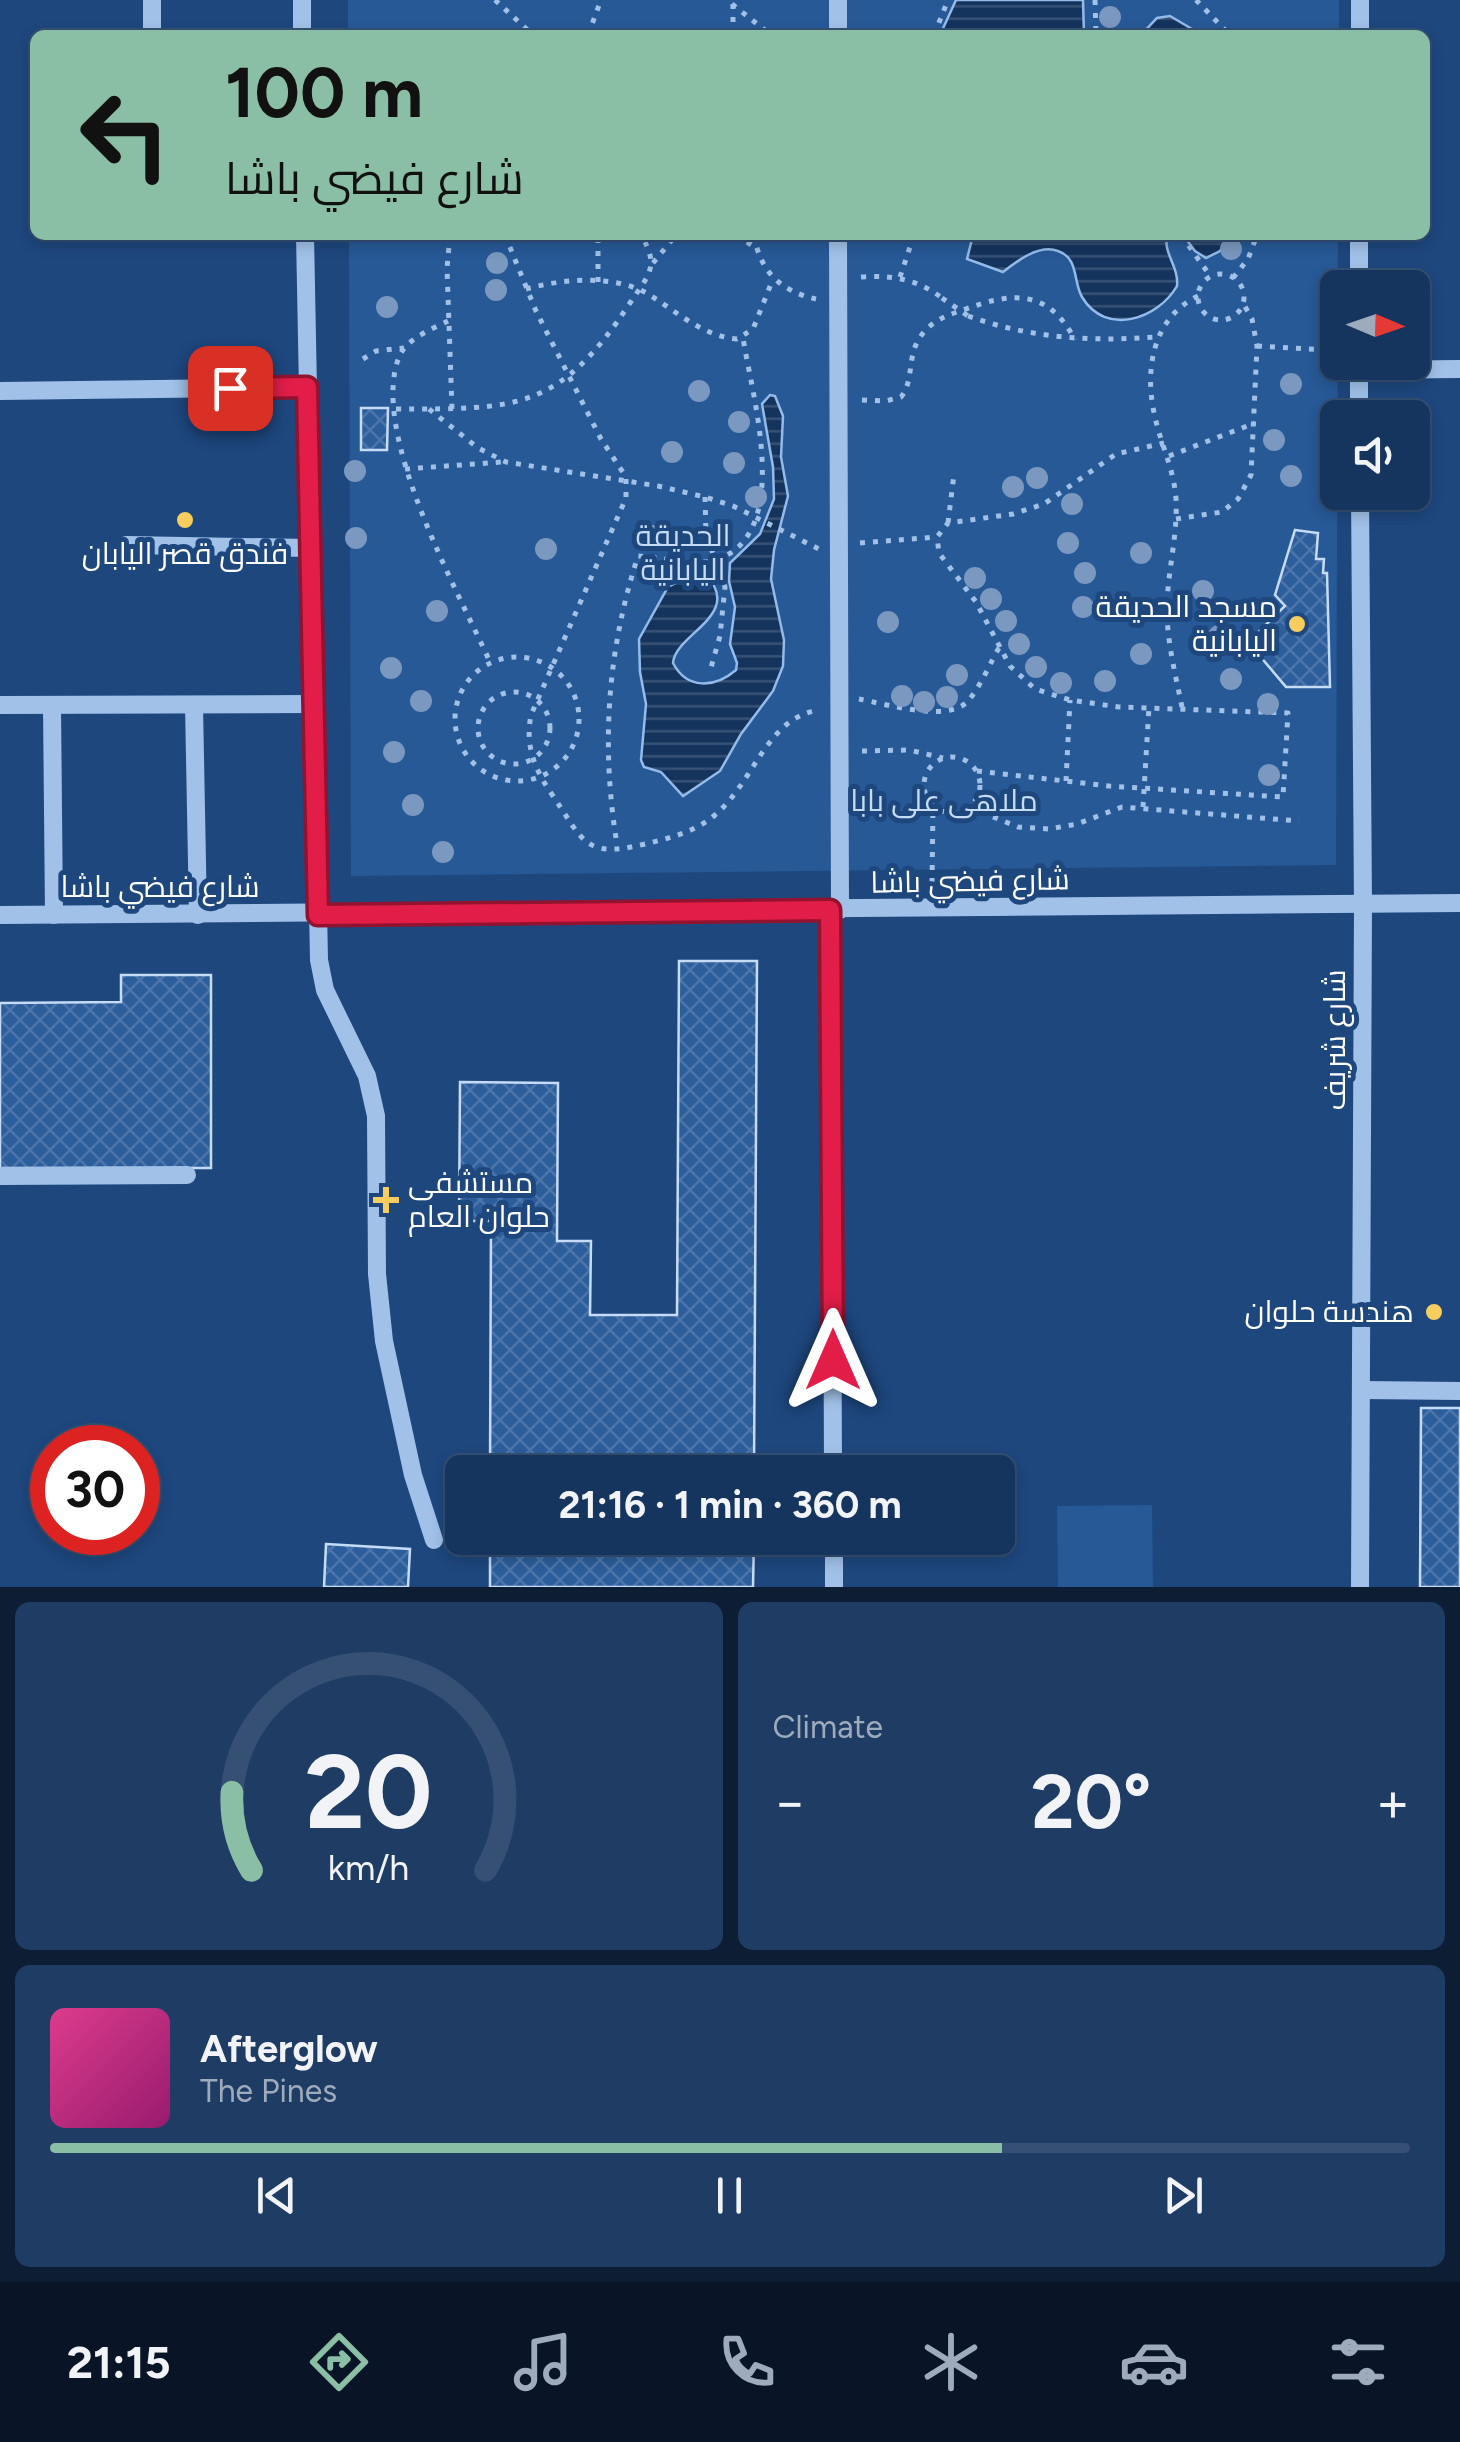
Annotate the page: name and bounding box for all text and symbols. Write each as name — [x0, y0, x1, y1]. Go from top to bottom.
text: 100 m — [225, 50, 423, 135]
icon: left — [60, 70, 190, 200]
text: شارع فيضي باشا — [225, 151, 524, 205]
north arrow — [1320, 270, 1430, 380]
map controls — [1320, 270, 1430, 510]
pin — [188, 346, 273, 431]
icon: arrive — [203, 361, 258, 416]
button: sound — [1320, 400, 1430, 510]
marker: فندق قصر اليابان — [174, 509, 196, 531]
park label: الحديقة اليابانية — [636, 517, 730, 588]
place label: فندق قصر اليابان — [82, 535, 288, 572]
place label: مسجد الحديقة اليابانية — [1095, 588, 1277, 659]
marker: مسجد الحديقة اليابانية — [1286, 613, 1308, 635]
park label: ملاهى على بابا — [850, 782, 1038, 819]
street label: شارع فيضي باشا — [870, 860, 1070, 905]
street label: شارع فيضي باشا — [60, 868, 260, 909]
street label: شارع شريف — [1316, 970, 1355, 1110]
place label: مستشفى حلوان العام — [408, 1164, 550, 1237]
marker: مستشفى حلوان العام — [373, 1187, 399, 1213]
place label: هندسة حلوان — [1244, 1293, 1414, 1330]
marker: هندسة حلوان — [1423, 1301, 1445, 1323]
position arrow — [781, 1308, 885, 1412]
speed limit sign: 30 — [30, 1425, 160, 1555]
text: 21:16 · 1 min · 360 m — [558, 1482, 902, 1528]
text: Climate — [773, 1708, 883, 1746]
text: 20 — [305, 1729, 433, 1854]
text: 20° — [1031, 1757, 1151, 1847]
text: − — [773, 1769, 807, 1835]
text: + — [1376, 1769, 1410, 1835]
text: km/h — [328, 1846, 410, 1889]
text: Afterglow — [200, 2026, 378, 2072]
text: The Pines — [200, 2072, 337, 2110]
icon: previous — [249, 2168, 304, 2223]
icon: pause — [702, 2168, 757, 2223]
icon: next — [1156, 2168, 1211, 2223]
icon: directions — [304, 2327, 374, 2397]
icon: music — [508, 2327, 578, 2397]
icon: phone — [712, 2327, 782, 2397]
icon: climate — [916, 2327, 986, 2397]
icon: car — [1119, 2327, 1189, 2397]
icon: filters — [1323, 2327, 1393, 2397]
text: 21:15 — [67, 2335, 171, 2389]

